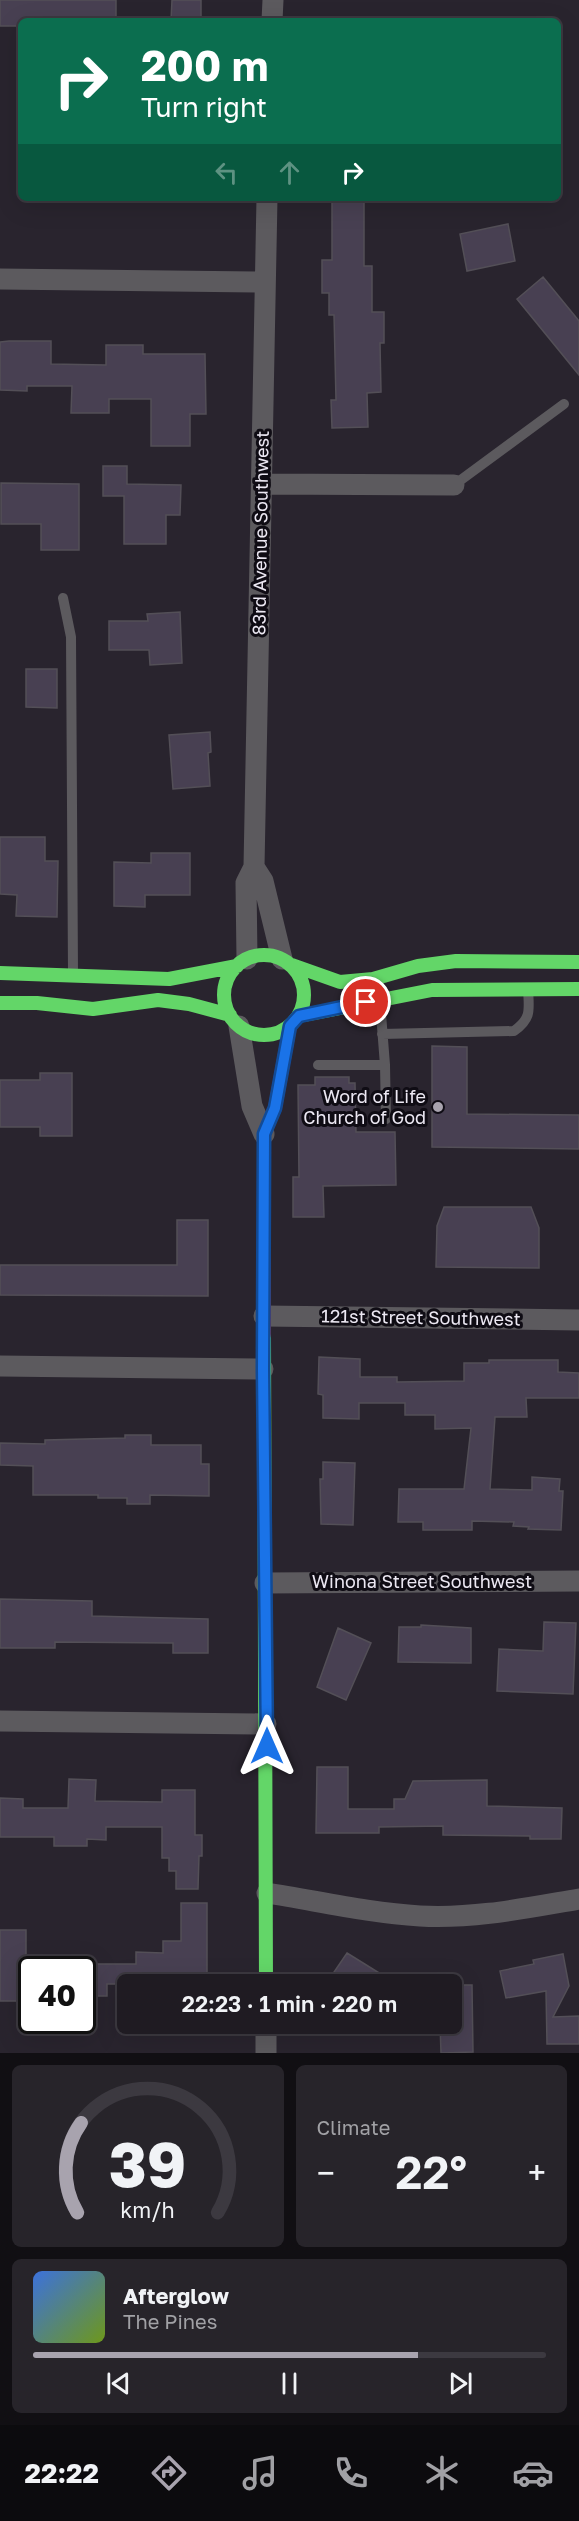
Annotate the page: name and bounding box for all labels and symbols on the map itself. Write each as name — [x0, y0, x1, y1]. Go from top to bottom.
street label: 83rd Avenue Southwest — [247, 430, 273, 636]
pin — [340, 976, 391, 1027]
place label: Word of Life Church of God — [303, 1085, 426, 1128]
marker: Word of Life Church of God — [431, 1100, 445, 1114]
street label: 121st Street Southwest — [321, 1304, 521, 1330]
street label: Winona Street Southwest — [312, 1570, 532, 1592]
position arrow — [235, 1714, 299, 1778]
speed limit sign: 40 — [18, 1956, 96, 2034]

